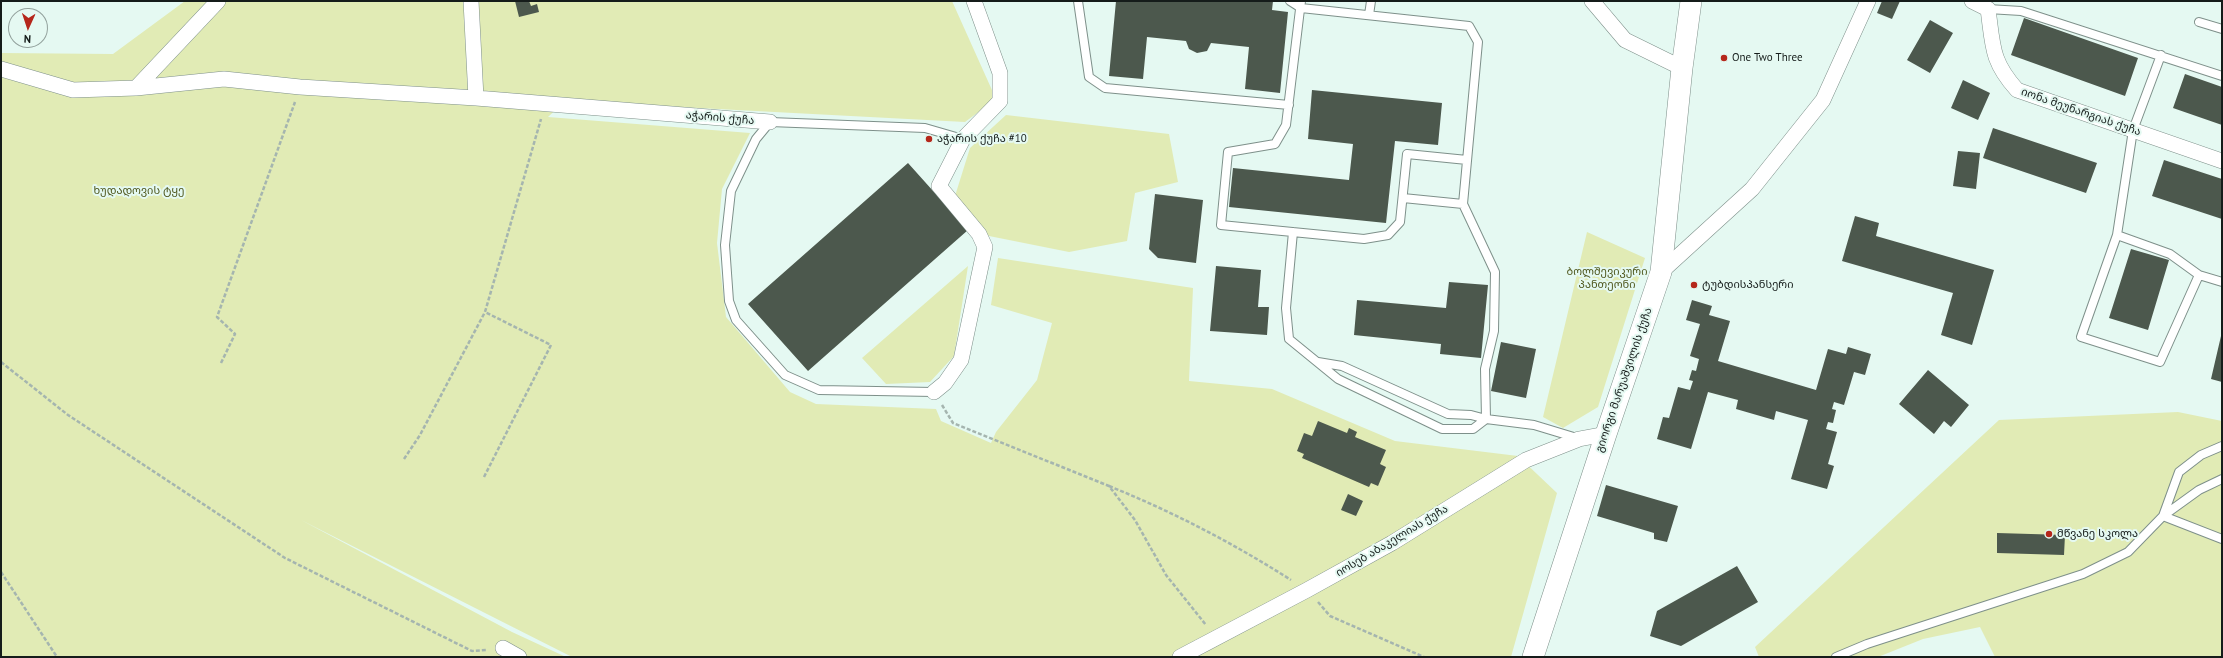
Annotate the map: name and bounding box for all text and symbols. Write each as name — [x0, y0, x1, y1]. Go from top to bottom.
north arrow — [8, 8, 48, 48]
text: N — [23, 32, 31, 46]
place label: One Two Three — [1732, 51, 1802, 65]
marker: One Two Three — [1719, 53, 1729, 63]
street label: იონა მეუნარგიას ქუჩა — [2019, 85, 2143, 139]
street label: აჭარის ქუჩა — [685, 108, 755, 128]
place label: აჭარის ქუჩა #10 — [937, 132, 1027, 146]
marker: აჭარის ქუჩა #10 — [924, 134, 934, 144]
park label: ხუდადოვის ტყე — [93, 184, 185, 198]
park label: ბოლშევიკური პანთეონი — [1567, 265, 1647, 291]
place label: ტუბდისპანსერი — [1702, 278, 1793, 292]
marker: ტუბდისპანსერი — [1689, 280, 1699, 290]
street label: გიორგი მარუაშვილის ქუჩა — [1593, 306, 1655, 454]
street label: იოსებ აბაკელიას ქუჩა — [1333, 502, 1451, 580]
place label: მწვანე სკოლა — [2057, 527, 2138, 541]
marker: მწვანე სკოლა — [2044, 529, 2054, 539]

